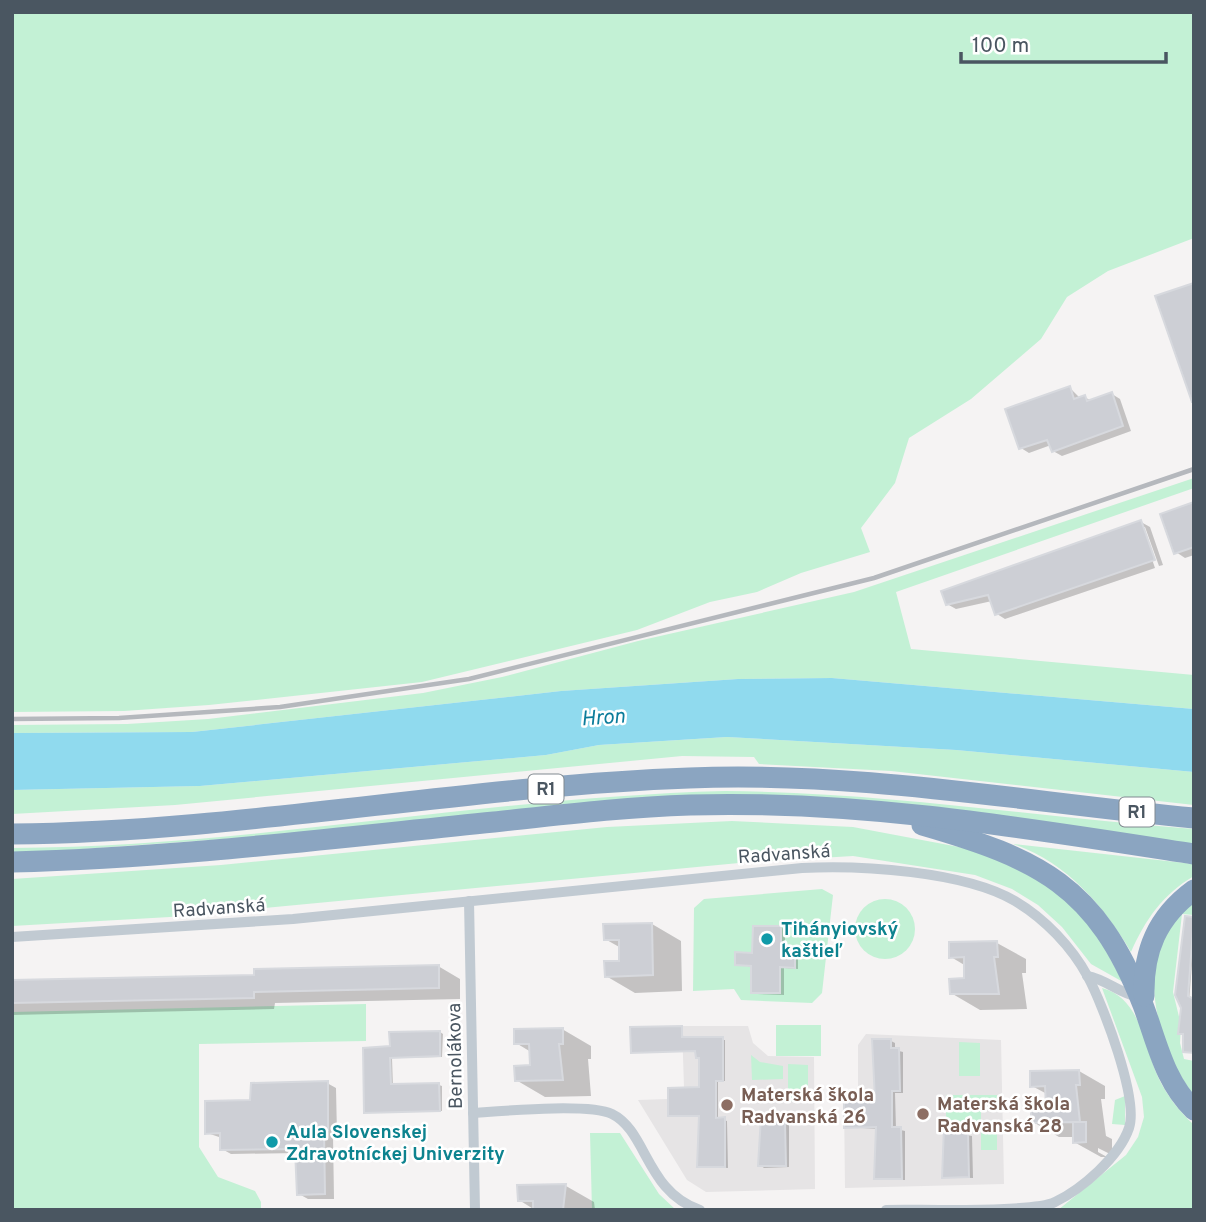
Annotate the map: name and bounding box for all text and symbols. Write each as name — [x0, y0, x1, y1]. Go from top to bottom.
scale bar — [961, 21, 1166, 65]
text: 100 m — [972, 33, 1029, 60]
water label: Hron — [580, 703, 626, 733]
road number: R1 — [528, 774, 564, 804]
road number: R1 — [1120, 798, 1154, 826]
street label: Radvanská — [737, 840, 831, 870]
street label: Radvanská — [172, 894, 266, 924]
place label: Tihányiovský kaštieľ — [781, 918, 898, 964]
marker: Tihányiovský kaštieľ — [759, 931, 775, 947]
street label: Bernolákova — [443, 1003, 469, 1109]
place label: Materská škola Radvanská 26 — [741, 1084, 874, 1130]
place label: Materská škola Radvanská 28 — [937, 1093, 1070, 1139]
marker: Materská škola Radvanská 26 — [719, 1097, 735, 1113]
marker: Materská škola Radvanská 28 — [915, 1106, 931, 1122]
place label: Aula Slovenskej Zdravotníckej Univerzity — [286, 1121, 505, 1167]
marker: Aula Slovenskej Zdravotníckej Univerzity — [264, 1134, 280, 1150]

